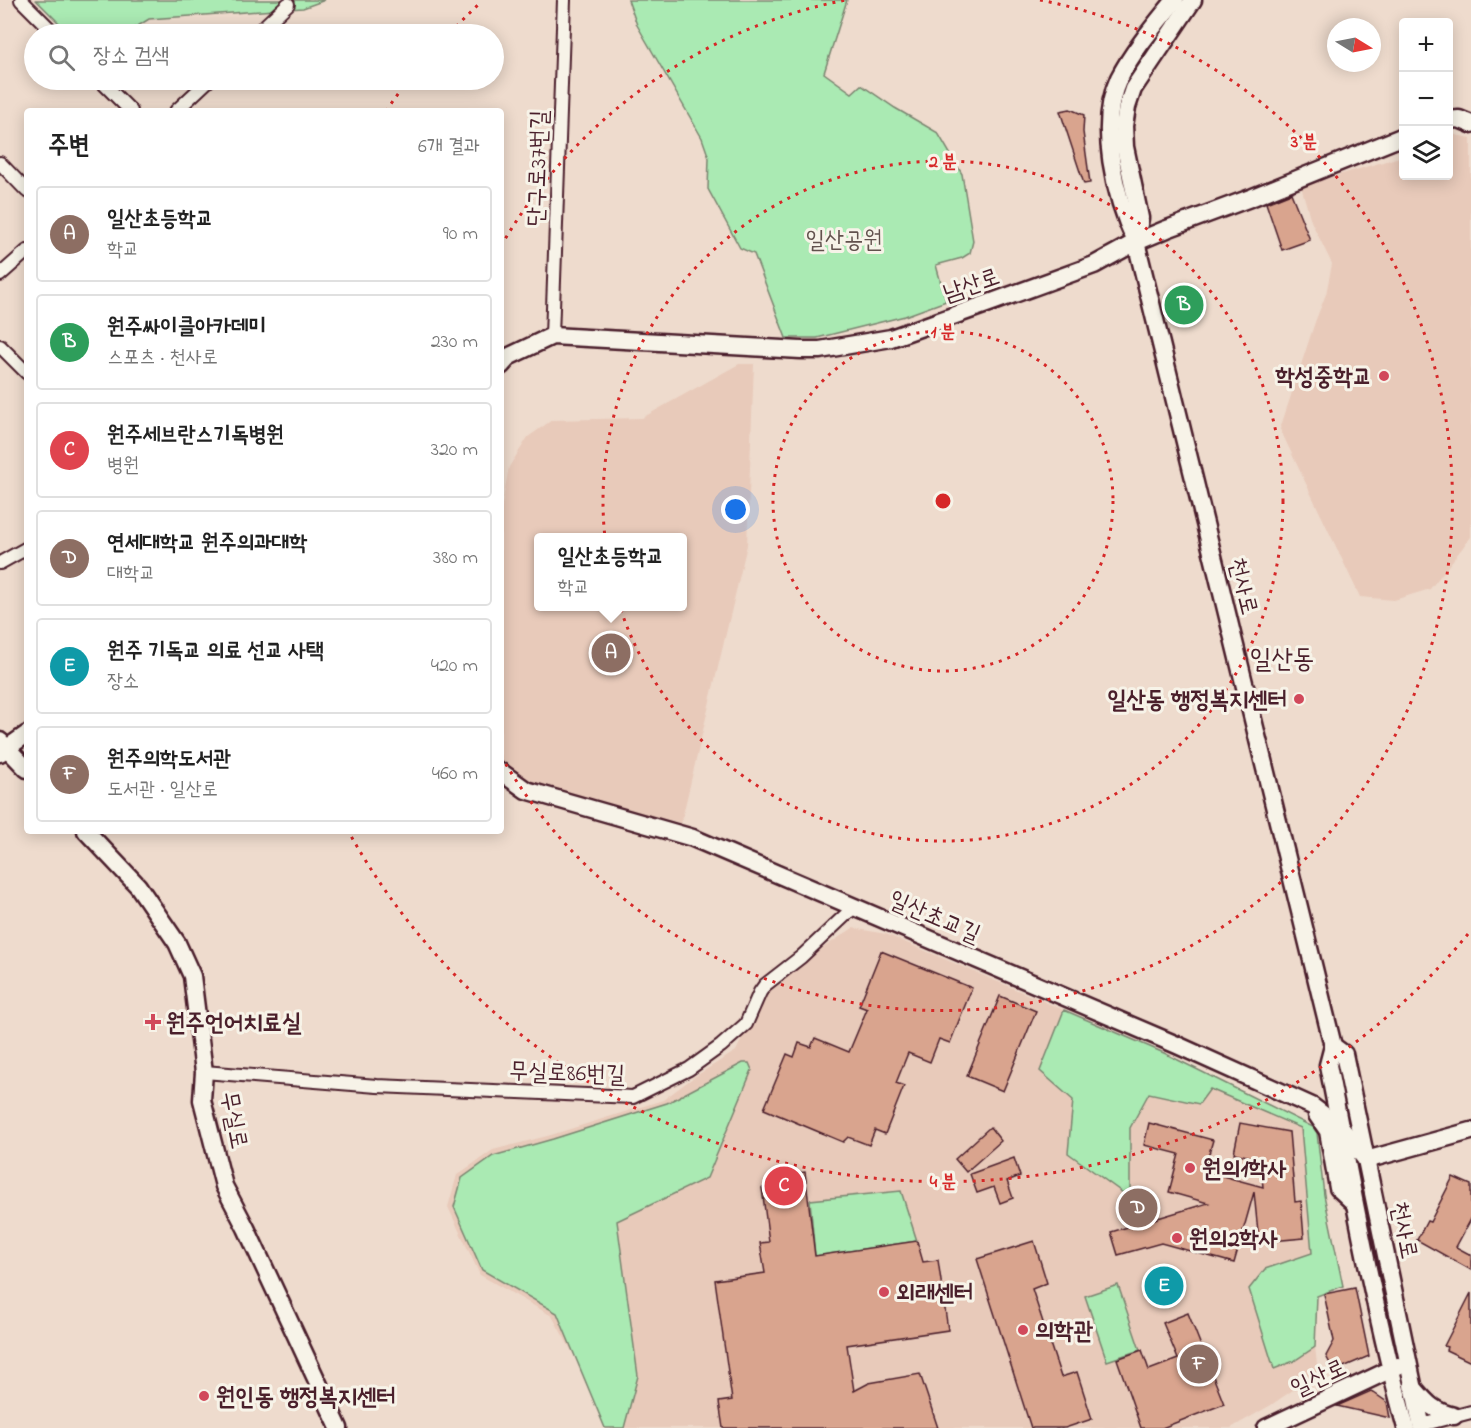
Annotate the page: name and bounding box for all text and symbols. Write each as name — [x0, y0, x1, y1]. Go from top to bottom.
north arrow — [1327, 18, 1381, 72]
map controls — [1399, 18, 1453, 180]
button: + — [1399, 18, 1453, 72]
search box — [24, 24, 504, 90]
icon: search — [45, 41, 78, 74]
text: 장소 검색 — [93, 41, 169, 73]
button: − — [1399, 72, 1453, 126]
street label: 단구로37번길 — [520, 109, 559, 227]
button: layers — [1399, 126, 1453, 180]
text: 주변 — [48, 128, 90, 166]
text: 3 분 — [1290, 130, 1317, 156]
text: 6개 결과 — [418, 133, 480, 162]
text: 2 분 — [928, 150, 957, 176]
text: 일산초등학교 — [107, 204, 213, 236]
text: A — [63, 220, 76, 249]
text: 90 m — [443, 220, 478, 249]
park label: 일산공원 — [805, 224, 883, 259]
text: 학교 — [107, 236, 139, 265]
street label: 남산로 — [939, 260, 1005, 312]
pin: B — [1164, 282, 1204, 328]
text: 원주싸이클아카데미 — [107, 312, 266, 344]
text: 1 분 — [931, 320, 955, 346]
text: B — [63, 328, 76, 357]
text: 230 m — [431, 328, 478, 357]
text: 스포츠 · 천사로 — [107, 344, 218, 373]
place label: 학성중학교 — [1274, 361, 1372, 396]
marker: 학성중학교 — [1377, 369, 1391, 383]
text: 원주세브란스기독병원 — [107, 420, 284, 452]
text: C — [64, 436, 75, 465]
text: 320 m — [431, 436, 478, 465]
text: 병원 — [107, 452, 139, 481]
centre of rings — [933, 491, 953, 511]
your location — [721, 495, 750, 524]
text: 연세대학교 원주의과대학 — [107, 528, 307, 560]
popup — [534, 533, 687, 611]
text: 일산초등학교 — [557, 542, 664, 574]
text: D — [62, 544, 77, 573]
text: 380 m — [433, 544, 478, 573]
street label: 천사로 — [1218, 554, 1266, 619]
text: 대학교 — [107, 560, 155, 589]
text: 학교 — [557, 574, 590, 603]
pin: A — [592, 630, 630, 676]
text: 원주 기독교 의료 선교 사택 — [107, 636, 324, 668]
district label: 일산동 — [1249, 641, 1315, 680]
text: E — [63, 652, 76, 681]
text: 420 m — [431, 652, 478, 681]
text: 장소 — [107, 668, 139, 697]
place label: 일산동 행정복지센터 — [1107, 684, 1287, 719]
marker: 일산동 행정복지센터 — [1292, 692, 1306, 706]
text: 원주의학도서관 — [107, 744, 231, 776]
text: F — [63, 760, 76, 789]
text: 460 m — [432, 760, 478, 789]
text: 도서관 · 일산로 — [107, 776, 218, 805]
street label: 일산초교길 — [883, 883, 985, 953]
place label: 원주언어치료실 — [166, 1007, 302, 1042]
marker: 원주언어치료실 — [144, 1013, 162, 1031]
street label: 무실로86번길 — [508, 1055, 626, 1094]
street label: 무실로 — [210, 1089, 255, 1152]
place label: 원의1학사 — [1202, 1153, 1287, 1188]
marker: 원의1학사 — [1183, 1161, 1197, 1175]
pin: C — [764, 1164, 804, 1208]
text: 4 분 — [930, 1170, 956, 1196]
pin: D — [1118, 1186, 1158, 1230]
street label: 천사로 — [1380, 1199, 1425, 1262]
place label: 원의2학사 — [1189, 1223, 1278, 1258]
marker: 원의2학사 — [1170, 1231, 1184, 1245]
pin: E — [1144, 1264, 1184, 1308]
place label: 외래센터 — [896, 1277, 973, 1312]
marker: 외래센터 — [877, 1285, 891, 1299]
place label: 의학관 — [1035, 1315, 1094, 1350]
marker: 의학관 — [1016, 1323, 1030, 1337]
pin: F — [1180, 1342, 1218, 1386]
street label: 일산로 — [1285, 1351, 1353, 1407]
place label: 원인동 행정복지센터 — [216, 1381, 396, 1416]
marker: 원인동 행정복지센터 — [197, 1389, 211, 1403]

